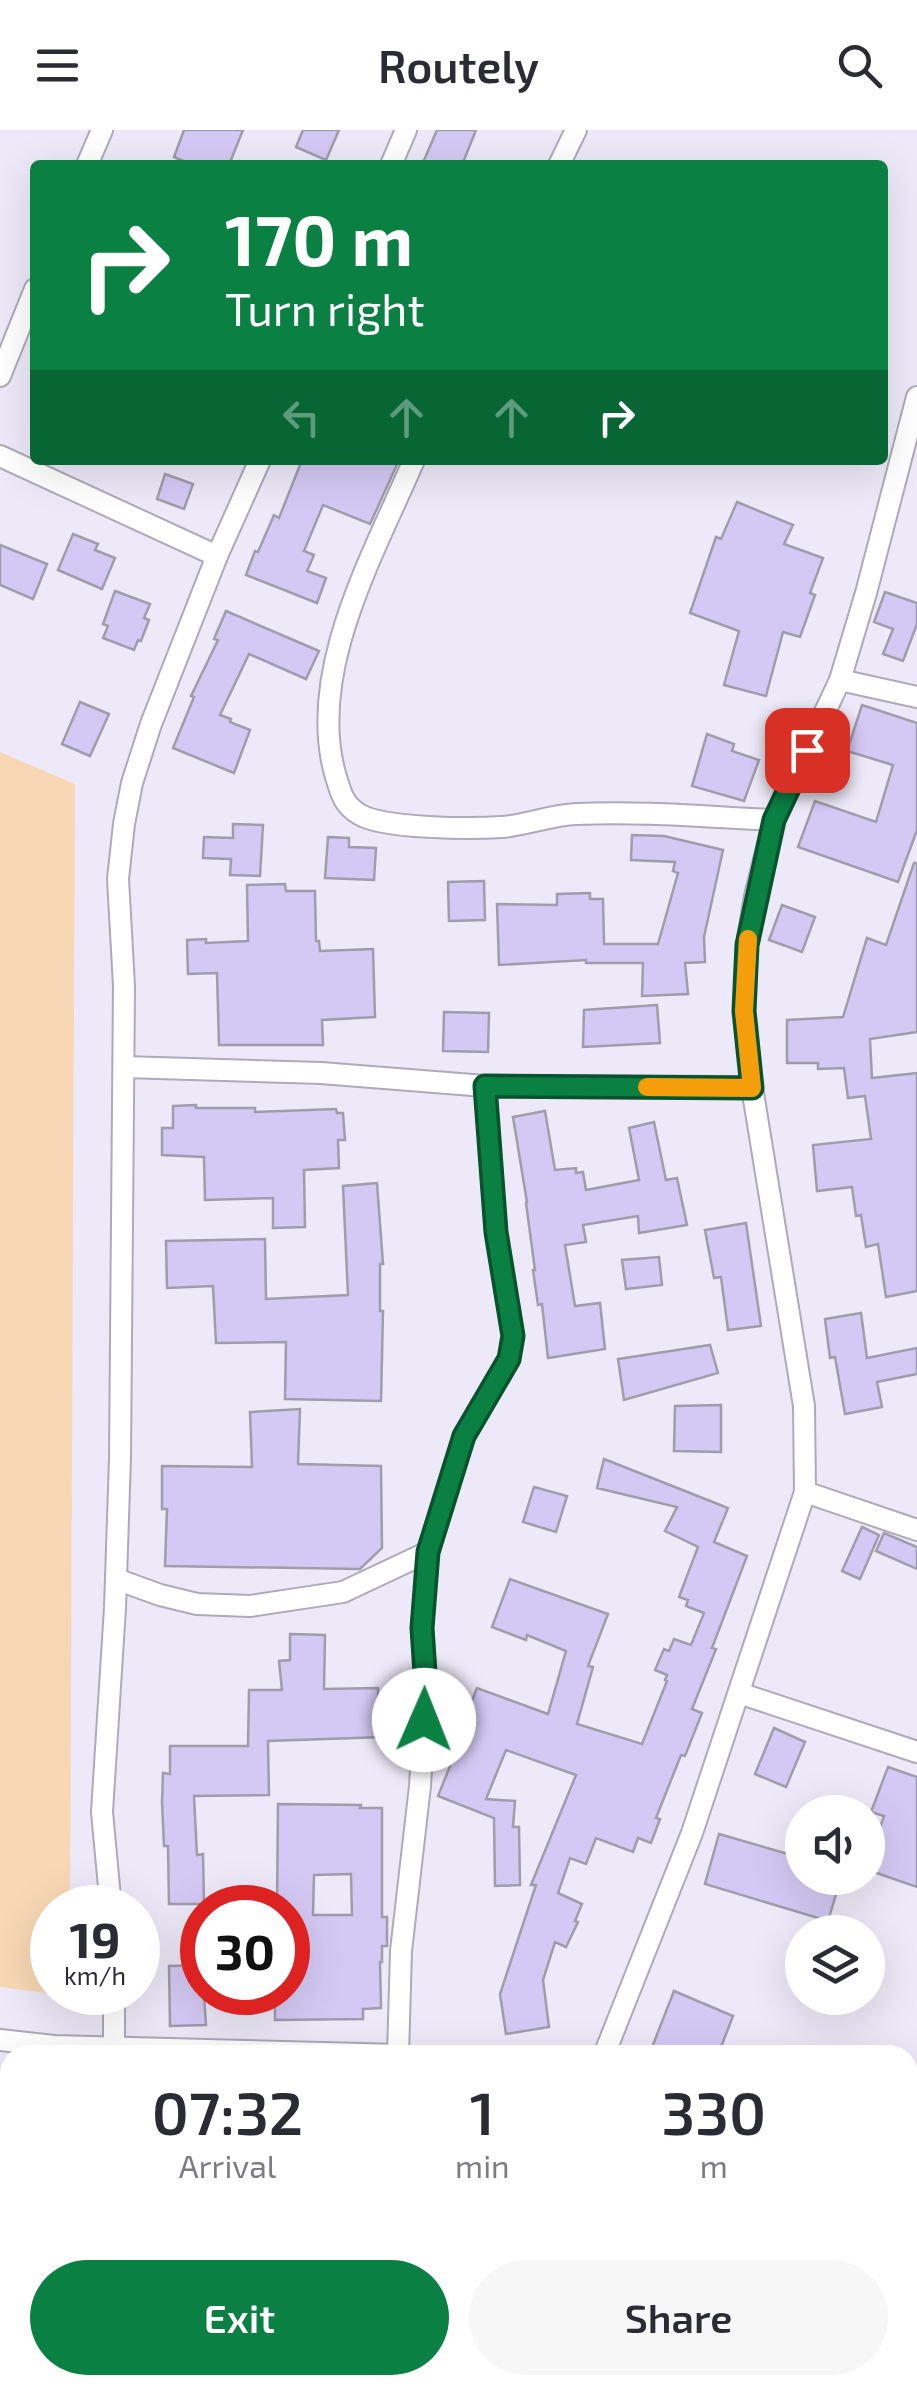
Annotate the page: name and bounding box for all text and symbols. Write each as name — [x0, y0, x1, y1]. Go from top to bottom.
icon: menu — [30, 38, 85, 93]
text: Routely — [378, 38, 539, 92]
icon: search — [832, 38, 887, 93]
text: 170 m — [225, 196, 413, 280]
icon: right — [60, 200, 190, 330]
text: Turn right — [225, 281, 425, 335]
icon: left — [274, 390, 329, 445]
icon: ahead — [379, 390, 434, 445]
icon: ahead — [484, 390, 539, 445]
icon: right — [589, 390, 644, 445]
pin — [765, 708, 850, 793]
icon: arrive — [780, 723, 835, 778]
position arrow — [372, 1668, 476, 1772]
map controls — [785, 1795, 885, 2015]
button: sound — [785, 1795, 885, 1895]
speed limit sign: 30 — [180, 1885, 310, 2015]
text: 19 — [69, 1908, 121, 1968]
button: layers — [785, 1915, 885, 2015]
text: km/h — [64, 1960, 126, 1990]
text: 07:32 — [152, 2075, 303, 2147]
text: 1 — [470, 2075, 495, 2147]
text: 330 — [662, 2075, 766, 2147]
text: Arrival — [179, 2146, 276, 2184]
text: min — [455, 2146, 510, 2184]
text: m — [700, 2146, 728, 2184]
button: Exit — [30, 2260, 449, 2375]
button: Share — [469, 2260, 888, 2375]

